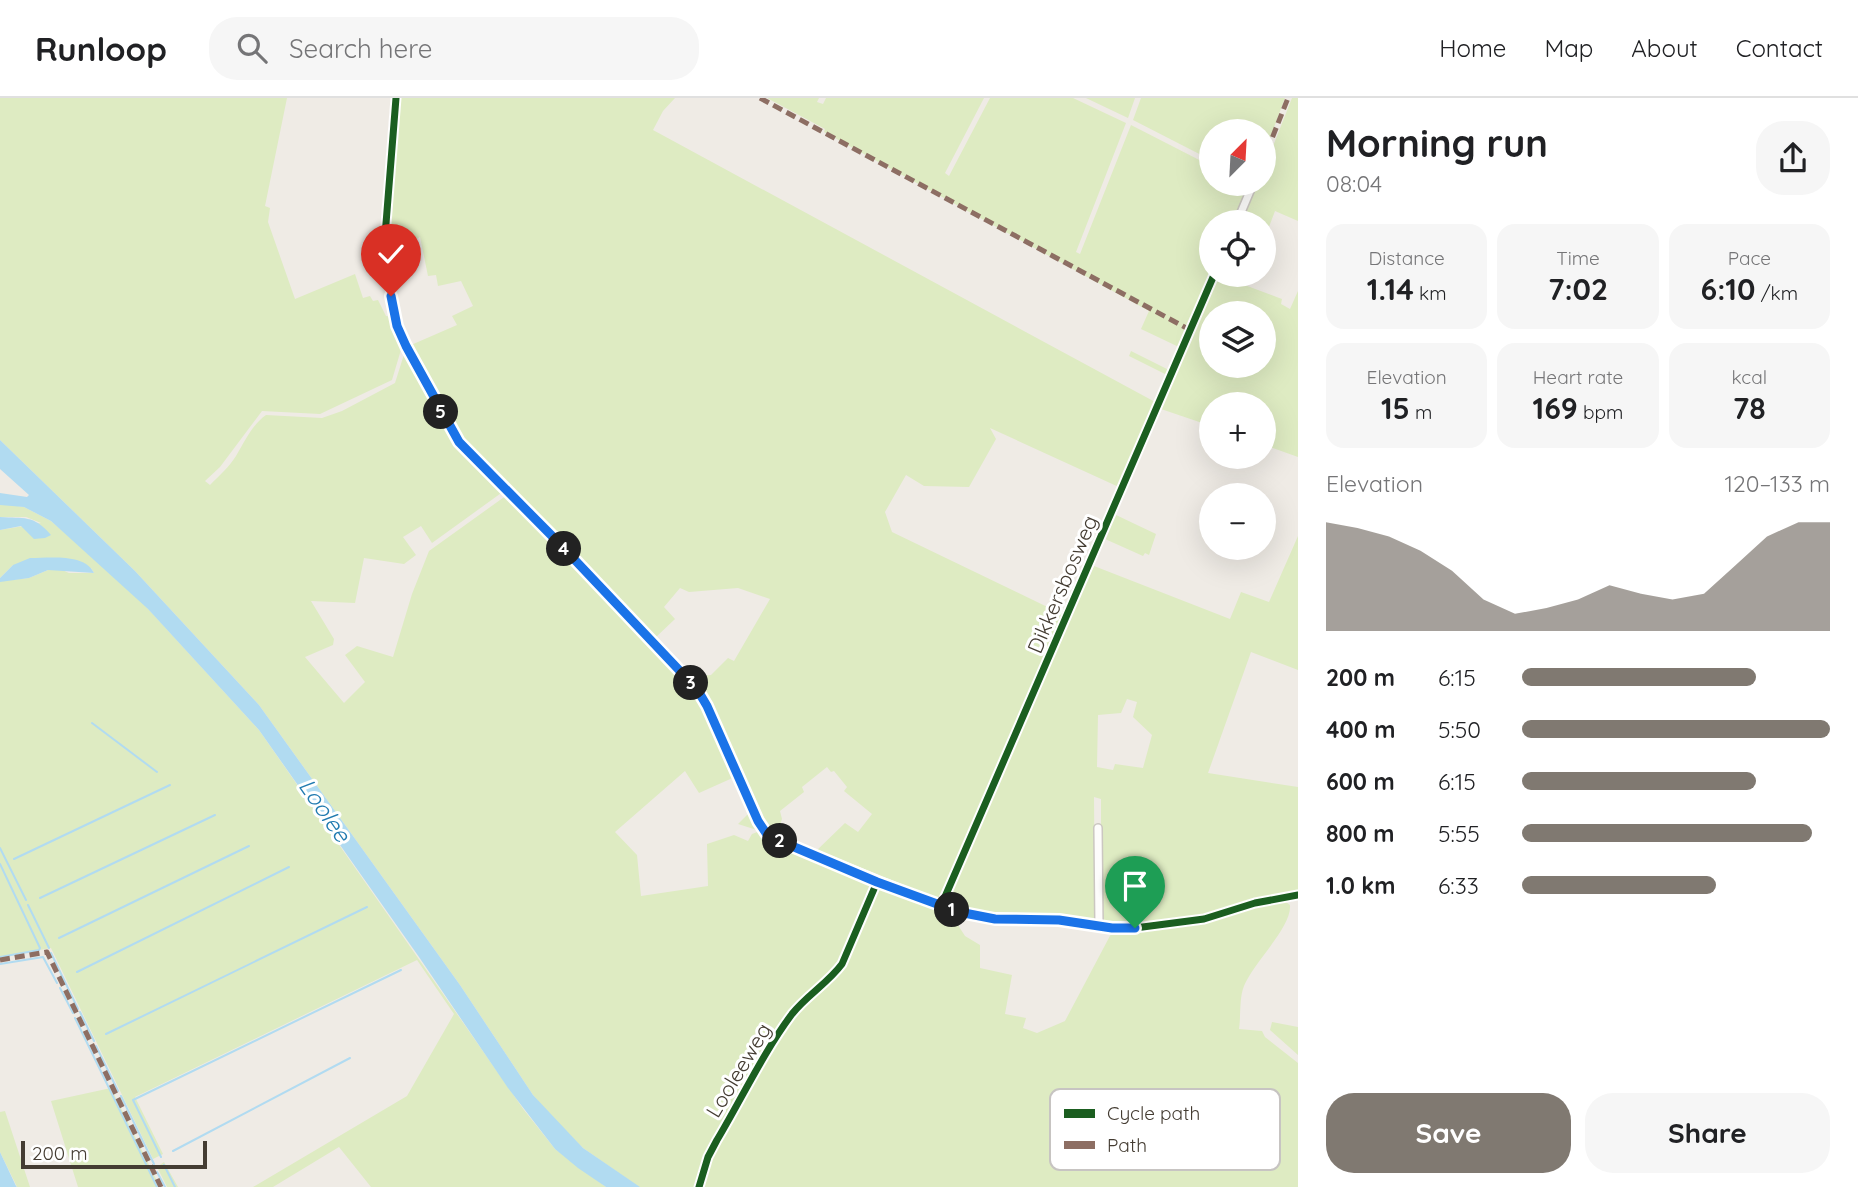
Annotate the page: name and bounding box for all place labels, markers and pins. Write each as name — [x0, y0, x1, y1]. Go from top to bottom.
pin — [361, 224, 421, 296]
pin: 5 — [424, 394, 458, 430]
pin: 4 — [546, 532, 582, 566]
pin: 3 — [674, 666, 708, 700]
pin: 2 — [762, 824, 798, 858]
pin — [1105, 856, 1165, 928]
pin: 1 — [934, 892, 970, 928]

